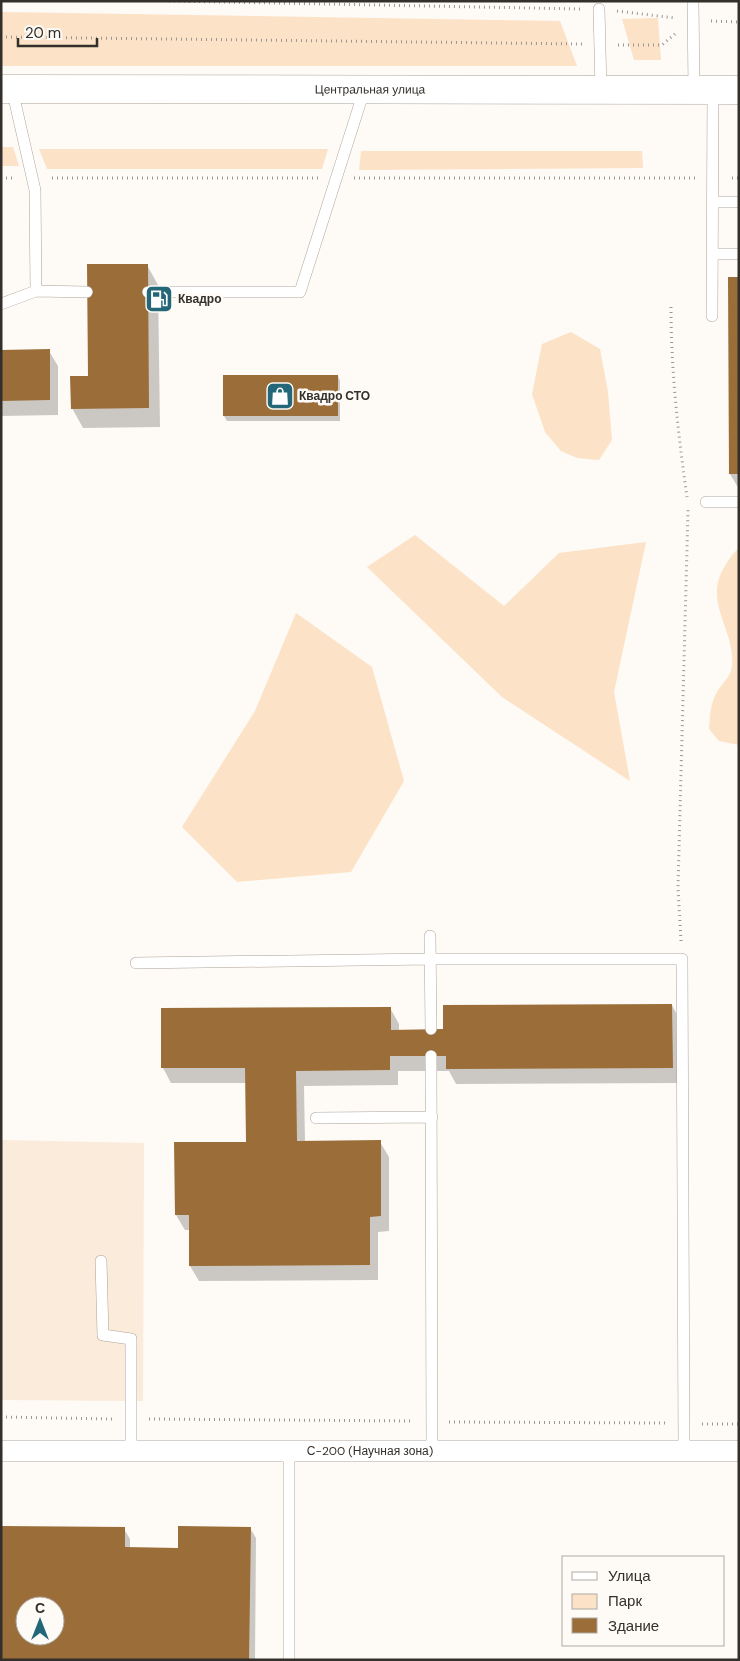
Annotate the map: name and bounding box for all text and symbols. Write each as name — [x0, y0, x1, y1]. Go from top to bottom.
scale bar — [18, 15, 96, 47]
text: 20 m — [25, 23, 61, 43]
street label: Центральная улица — [315, 81, 426, 98]
fuel station icon: Квадро — [144, 284, 174, 314]
place label: Квадро — [178, 291, 222, 307]
shop icon: Квадро СТО — [265, 381, 295, 411]
place label: Квадро СТО — [299, 388, 370, 404]
street label: С-200 (Научная зона) — [307, 1443, 433, 1459]
legend — [562, 1556, 725, 1646]
text: Улица — [608, 1566, 651, 1586]
text: Парк — [608, 1591, 642, 1611]
north arrow — [15, 1596, 65, 1646]
text: С — [35, 1599, 45, 1617]
text: Здание — [608, 1616, 659, 1636]

